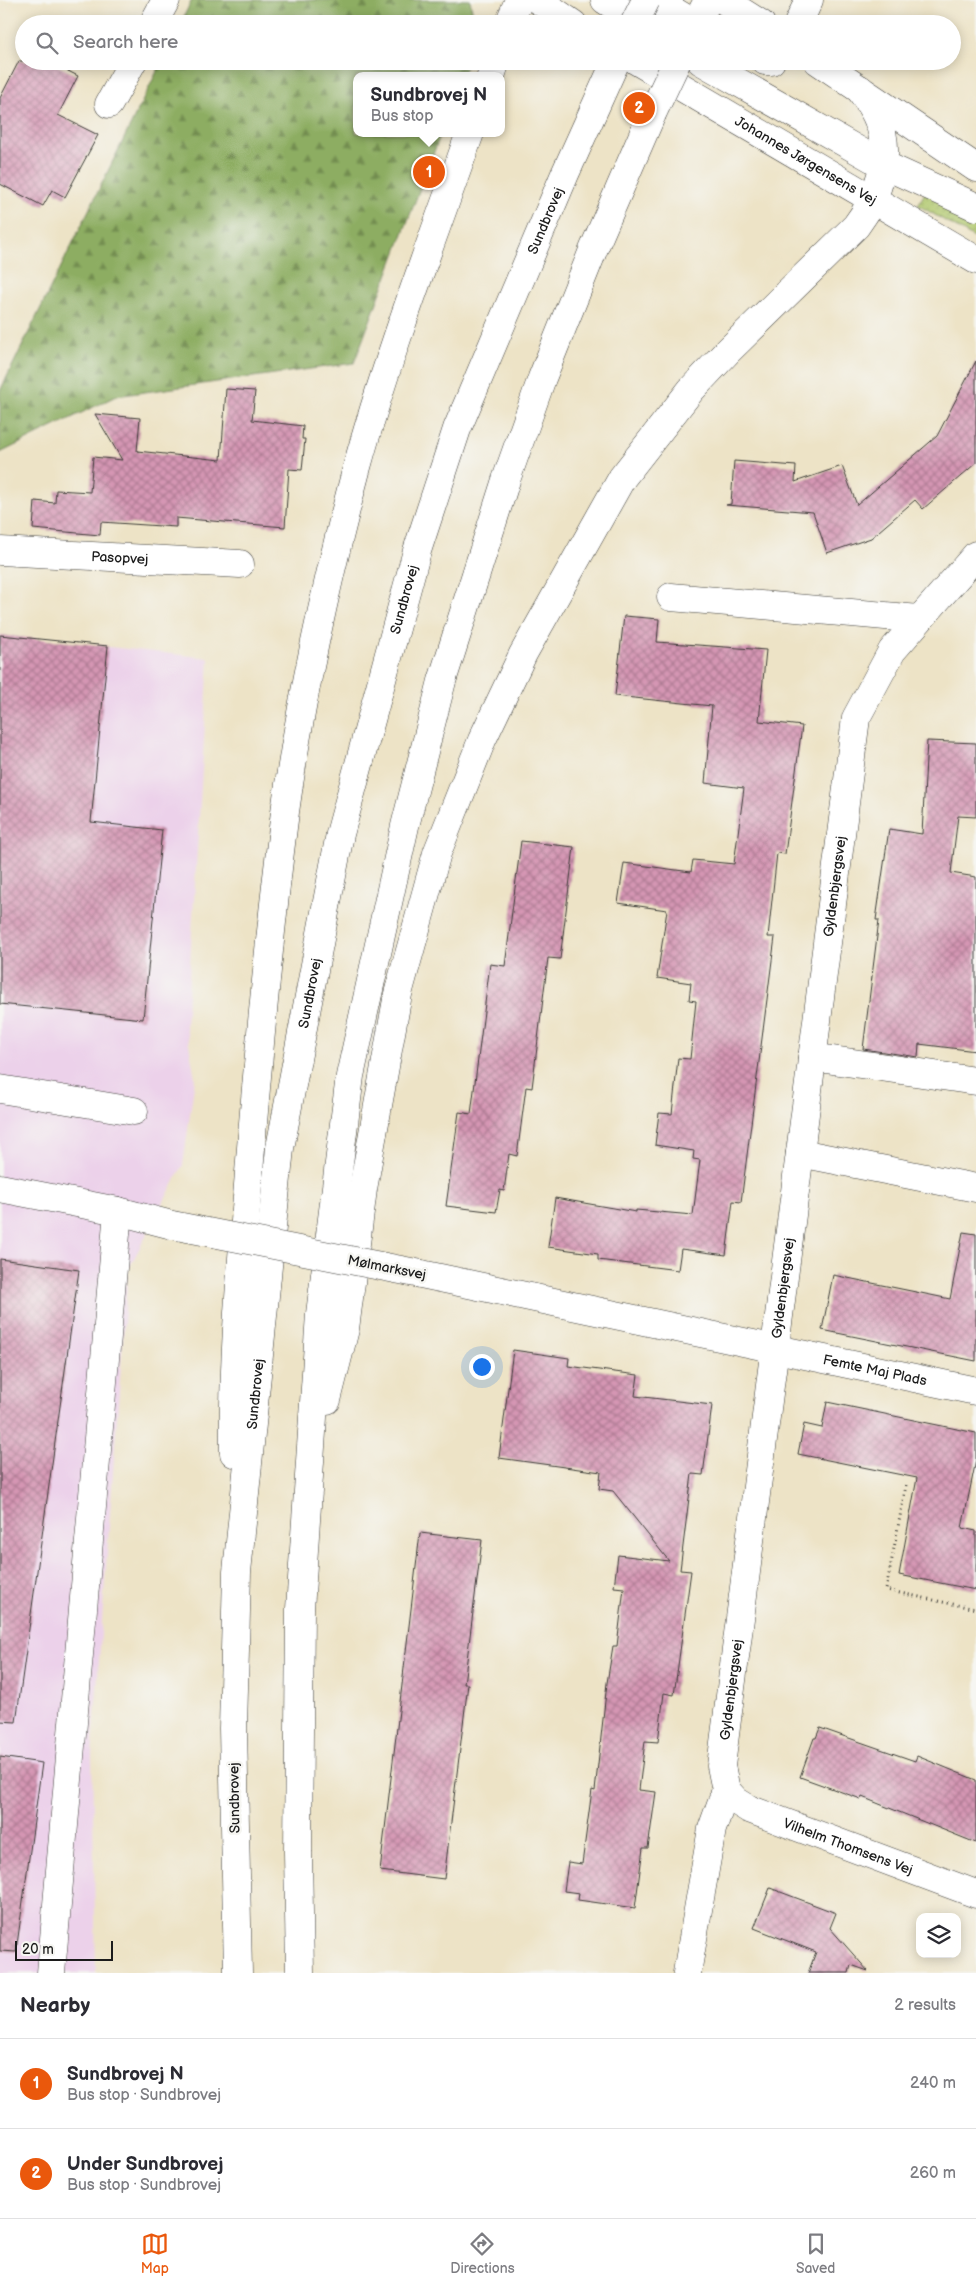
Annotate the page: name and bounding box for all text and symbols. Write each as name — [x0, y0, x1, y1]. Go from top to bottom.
search box — [15, 15, 961, 70]
icon: search — [33, 29, 61, 57]
text: Search here — [73, 31, 178, 54]
popup — [353, 72, 505, 137]
text: Sundbrovej N — [371, 84, 487, 107]
pin: 2 — [623, 89, 655, 127]
text: Bus stop — [371, 107, 433, 126]
street label: Johannes Jørgensens Vej — [732, 112, 880, 209]
pin: 1 — [413, 153, 445, 191]
street label: Sundbrovej — [524, 185, 567, 257]
street label: Pasopvej — [91, 548, 149, 568]
street label: Sundbrovej — [387, 563, 422, 636]
street label: Gyldenbjergsvej — [820, 835, 850, 938]
street label: Sundbrovej — [295, 957, 325, 1030]
street label: Gyldenbjergsvej — [768, 1237, 798, 1340]
street label: Mølmarksvej — [346, 1252, 428, 1283]
street label: Femte Maj Plads — [821, 1351, 928, 1389]
your location — [469, 1354, 495, 1380]
street label: Sundbrovej — [244, 1358, 268, 1430]
street label: Gyldenbjergsvej — [716, 1638, 746, 1741]
street label: Sundbrovej — [225, 1762, 244, 1834]
street label: Vilhelm Thomsens Vej — [781, 1815, 915, 1879]
map controls — [916, 1913, 961, 1958]
button: layers — [916, 1913, 961, 1958]
scale bar — [15, 1938, 112, 1961]
text: 20 m — [22, 1941, 54, 1958]
text: Nearby — [20, 1993, 90, 2018]
text: 2 results — [894, 1996, 956, 2015]
text: Sundbrovej N — [67, 2063, 184, 2086]
text: 1 — [33, 2074, 39, 2093]
text: 240 m — [910, 2074, 956, 2093]
text: Bus stop · Sundbrovej — [67, 2086, 221, 2105]
text: Under Sundbrovej — [67, 2153, 223, 2176]
text: 2 — [31, 2164, 41, 2183]
text: 260 m — [910, 2164, 956, 2183]
text: Bus stop · Sundbrovej — [67, 2176, 221, 2195]
tab: Map — [141, 2230, 169, 2277]
tab: Directions — [450, 2230, 515, 2277]
tab: Saved — [796, 2230, 835, 2277]

